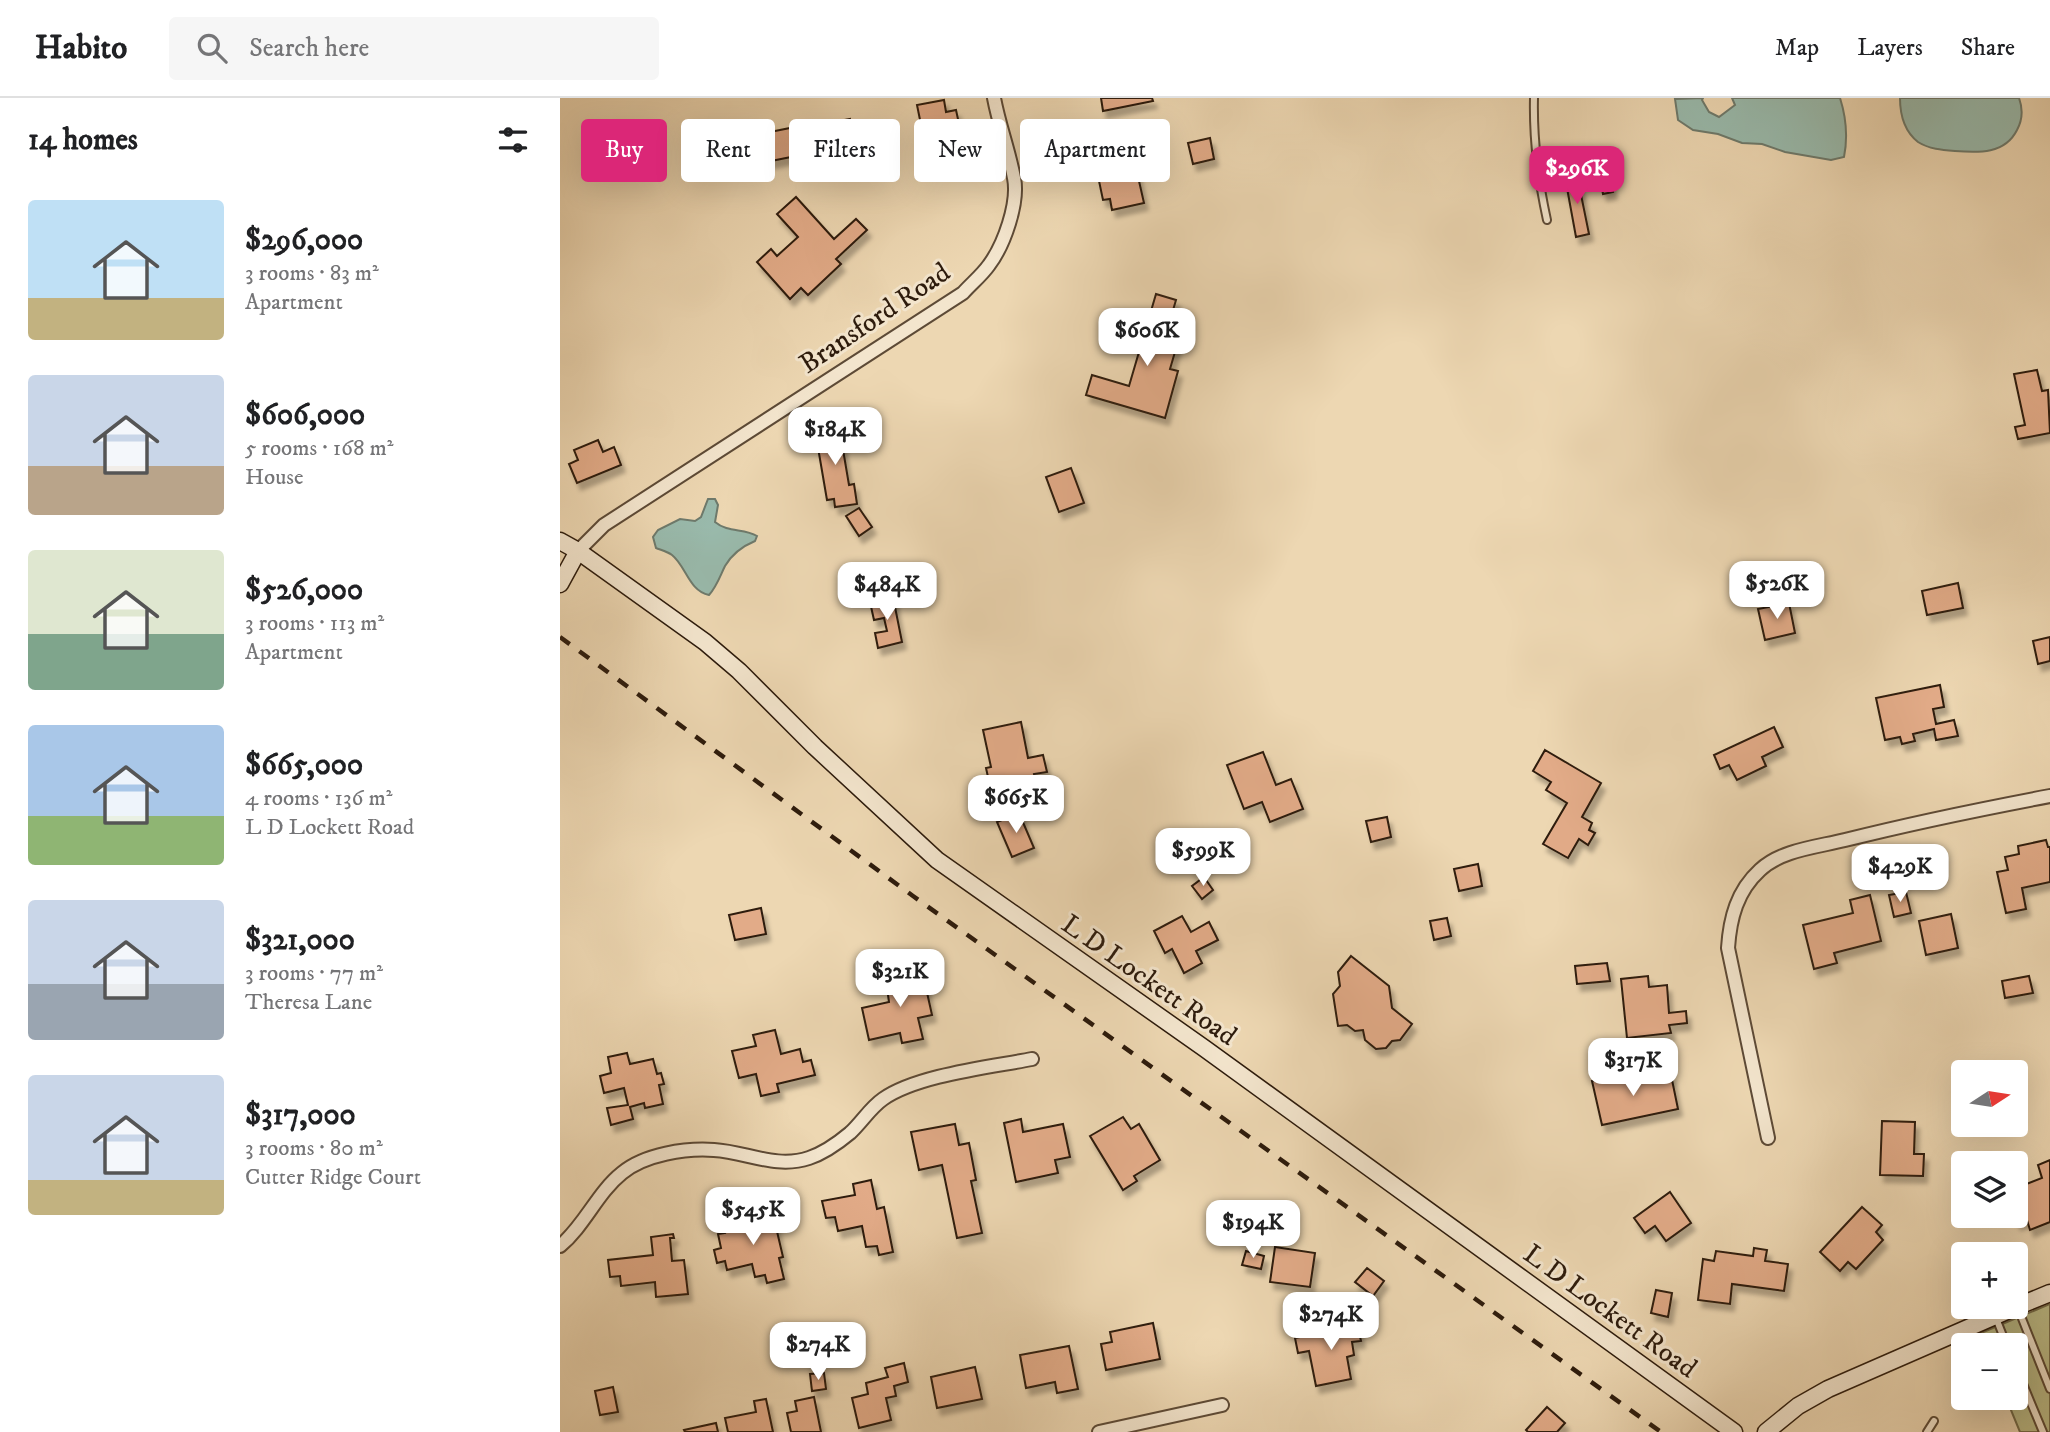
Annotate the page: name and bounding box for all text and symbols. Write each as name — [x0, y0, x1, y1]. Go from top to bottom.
search box — [169, 17, 659, 80]
text: Habito — [35, 28, 127, 69]
icon: search — [193, 29, 231, 67]
text: Search here — [249, 32, 369, 65]
text: Map — [1775, 33, 1819, 63]
text: Layers — [1857, 33, 1923, 63]
text: Share — [1961, 33, 2015, 63]
chip: Buy — [581, 119, 667, 182]
chip: Rent — [681, 119, 775, 182]
chip: Filters — [789, 119, 900, 182]
chip: New — [914, 119, 1006, 182]
chip: Apartment — [1020, 119, 1170, 182]
icon: filters — [494, 121, 532, 159]
text: 14 homes — [28, 122, 138, 159]
pin: $296K — [1528, 146, 1626, 206]
text: $296K — [1545, 154, 1609, 183]
text: $296,000 — [245, 222, 363, 259]
icon: home — [84, 228, 168, 312]
street label: Bransford Road — [793, 255, 957, 382]
text: 3 rooms · 83 m² — [245, 259, 379, 288]
text: Apartment — [245, 288, 343, 317]
pin: $606K — [1098, 308, 1196, 368]
text: $606K — [1114, 316, 1180, 345]
text: $606,000 — [245, 397, 365, 434]
icon: home — [84, 403, 168, 487]
pin: $184K — [786, 408, 884, 467]
text: $184K — [804, 415, 866, 444]
text: 5 rooms · 168 m² — [245, 434, 393, 463]
text: House — [245, 463, 303, 492]
pin: $526K — [1728, 561, 1826, 621]
pin: $484K — [838, 562, 936, 622]
text: $526K — [1745, 569, 1809, 598]
text: $484K — [854, 570, 920, 599]
text: $526,000 — [245, 572, 363, 609]
icon: home — [84, 578, 168, 662]
text: 3 rooms · 113 m² — [245, 609, 384, 638]
text: Apartment — [245, 638, 343, 667]
text: $665,000 — [245, 747, 363, 784]
icon: home — [84, 753, 168, 837]
pin: $665K — [967, 776, 1065, 835]
text: $665K — [984, 783, 1048, 812]
text: 4 rooms · 136 m² — [245, 784, 392, 813]
text: L D Lockett Road — [245, 813, 414, 842]
pin: $599K — [1154, 828, 1252, 888]
text: $599K — [1171, 836, 1235, 865]
pin: $429K — [1851, 844, 1949, 904]
text: $429K — [1868, 852, 1932, 881]
street label: L D Lockett Road — [1055, 907, 1244, 1054]
text: $321,000 — [245, 922, 355, 959]
icon: home — [84, 928, 168, 1012]
pin: $321K — [851, 950, 949, 1009]
text: $321K — [871, 957, 929, 986]
text: 3 rooms · 77 m² — [245, 959, 383, 988]
text: Theresa Lane — [245, 988, 372, 1017]
pin: $317K — [1584, 1038, 1682, 1098]
text: $317K — [1604, 1046, 1662, 1075]
north arrow — [1951, 1060, 2028, 1138]
map controls — [1951, 1060, 2028, 1410]
text: $317,000 — [245, 1097, 356, 1134]
icon: home — [84, 1103, 168, 1187]
text: 3 rooms · 80 m² — [245, 1134, 383, 1163]
button: layers — [1951, 1151, 2028, 1228]
text: Cutter Ridge Court — [245, 1163, 421, 1192]
pin: $545K — [704, 1188, 802, 1247]
text: $545K — [721, 1195, 785, 1224]
pin: $194K — [1204, 1200, 1302, 1260]
text: $194K — [1222, 1208, 1284, 1237]
street label: L D Lockett Road — [1516, 1236, 1704, 1386]
button: + — [1951, 1242, 2028, 1319]
pin: $274K — [1282, 1292, 1380, 1352]
text: $274K — [1299, 1300, 1363, 1329]
pin: $274K — [769, 1322, 867, 1382]
text: $274K — [786, 1330, 850, 1359]
button: − — [1951, 1333, 2028, 1410]

